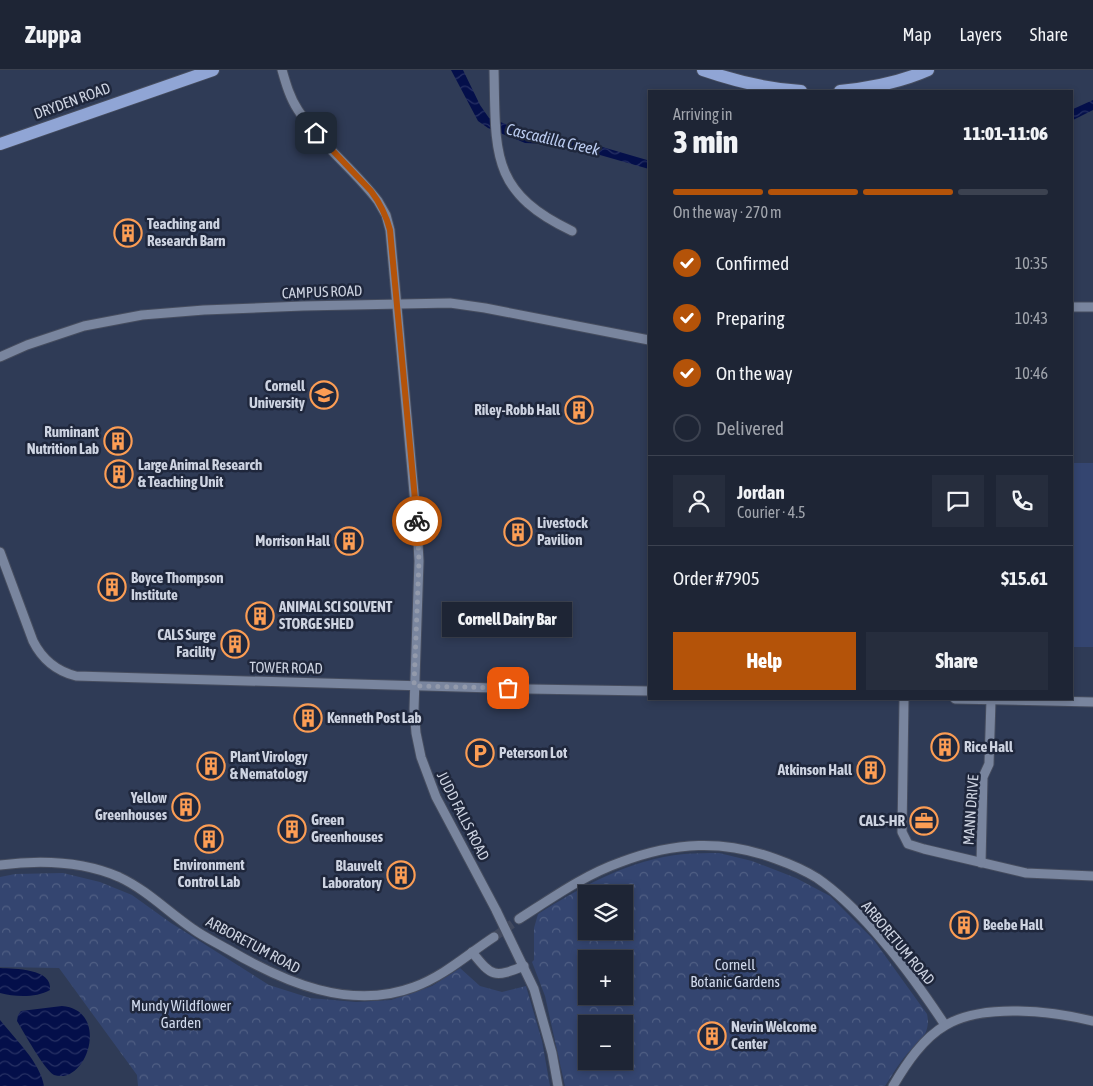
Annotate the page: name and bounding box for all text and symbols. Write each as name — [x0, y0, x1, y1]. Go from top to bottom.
text: Zuppa — [25, 21, 81, 48]
text: Map — [902, 24, 931, 45]
text: Layers — [959, 24, 1002, 45]
text: Share — [1030, 24, 1068, 45]
street label: DRYDEN ROAD — [31, 79, 112, 122]
text: Arriving in — [673, 105, 733, 123]
pin — [295, 112, 337, 154]
icon: home — [302, 119, 330, 147]
water label: Cascadilla Creek — [504, 119, 602, 159]
text: 11:01–11:06 — [963, 122, 1048, 144]
text: 3 min — [673, 123, 738, 160]
text: On the way · 270 m — [673, 203, 782, 221]
place label: Teaching and Research Barn — [147, 215, 225, 249]
building icon: Teaching and Research Barn — [113, 218, 143, 248]
icon: check — [673, 249, 701, 277]
text: Confirmed — [716, 252, 789, 274]
text: 10:35 — [1015, 254, 1048, 272]
street label: CAMPUS ROAD — [281, 282, 363, 301]
icon: check — [673, 304, 701, 332]
text: Preparing — [716, 307, 785, 329]
text: 10:43 — [1015, 309, 1048, 327]
icon: check — [673, 359, 701, 387]
text: On the way — [716, 362, 793, 384]
text: 10:46 — [1015, 364, 1048, 382]
place label: Cornell University — [249, 377, 306, 411]
school or university icon: Cornell University — [309, 380, 339, 410]
building icon: Riley-Robb Hall — [564, 395, 594, 425]
place label: Riley-Robb Hall — [474, 401, 561, 418]
text: Delivered — [716, 417, 784, 439]
place label: Ruminant Nutrition Lab — [27, 423, 100, 457]
building icon: Ruminant Nutrition Lab — [103, 426, 133, 456]
place label: Large Animal Research & Teaching Unit — [138, 456, 262, 490]
building icon: Large Animal Research & Teaching Unit — [104, 459, 134, 489]
button: person — [673, 475, 725, 527]
button: chat — [932, 475, 984, 527]
button: phone — [996, 475, 1048, 527]
text: Jordan — [737, 481, 785, 503]
courier — [392, 496, 442, 546]
text: Courier · 4.5 — [737, 503, 806, 521]
icon: bike — [403, 507, 431, 535]
place label: Livestock Pavilion — [537, 514, 588, 548]
building icon: Livestock Pavilion — [503, 517, 533, 547]
building icon: Morrison Hall — [334, 526, 364, 556]
place label: Morrison Hall — [255, 532, 331, 549]
text: Order #7905 — [673, 567, 760, 589]
text: $15.61 — [1001, 567, 1048, 589]
place label: Boyce Thompson Institute — [131, 569, 224, 603]
building icon: Boyce Thompson Institute — [97, 572, 127, 602]
place label: ANIMAL SCI SOLVENT STORGE SHED — [278, 598, 393, 632]
building icon: ANIMAL SCI SOLVENT STORGE SHED — [245, 601, 275, 631]
callout: Cornell Dairy Bar — [443, 603, 573, 638]
text: Cornell Dairy Bar — [458, 610, 556, 628]
place label: CALS Surge Facility — [157, 626, 217, 660]
building icon: CALS Surge Facility — [220, 629, 250, 659]
button: Help — [673, 632, 856, 690]
button: Share — [866, 632, 1048, 690]
street label: TOWER ROAD — [249, 658, 323, 677]
pin — [487, 667, 529, 709]
icon: bag — [494, 674, 522, 702]
building icon: Kenneth Post Lab — [293, 703, 323, 733]
place label: Kenneth Post Lab — [327, 709, 422, 726]
building icon: Rice Hall — [930, 732, 960, 762]
parking icon: Peterson Lot — [465, 738, 495, 768]
place label: Rice Hall — [964, 738, 1014, 755]
place label: Peterson Lot — [499, 744, 568, 761]
place label: Plant Virology & Nematology — [230, 748, 309, 782]
building icon: Plant Virology & Nematology — [196, 751, 226, 781]
building icon: Atkinson Hall — [856, 755, 886, 785]
place label: Atkinson Hall — [777, 761, 853, 778]
street label: JUDD FALLS ROAD — [434, 769, 493, 863]
street label: MANN DRIVE — [960, 774, 981, 846]
place label: Yellow Greenhouses — [95, 789, 168, 823]
building icon: Yellow Greenhouses — [171, 792, 201, 822]
office icon: CALS-HR — [909, 806, 939, 836]
place label: Green Greenhouses — [311, 811, 384, 845]
place label: CALS-HR — [859, 812, 905, 829]
building icon: Green Greenhouses — [277, 814, 307, 844]
building icon: Environment Control Lab — [194, 824, 224, 854]
place label: Environment Control Lab — [173, 856, 245, 890]
place label: Blauvelt Laboratory — [322, 857, 383, 891]
building icon: Blauvelt Laboratory — [386, 860, 416, 890]
map controls — [578, 885, 633, 1070]
button: layers — [578, 885, 633, 940]
street label: ARBORETUM ROAD — [858, 897, 938, 988]
building icon: Beebe Hall — [949, 910, 979, 940]
street label: ARBORETUM ROAD — [203, 913, 303, 976]
place label: Beebe Hall — [983, 916, 1044, 933]
button: + — [578, 950, 633, 1005]
park label: Cornell Botanic Gardens — [690, 956, 780, 990]
park label: Mundy Wildflower Garden — [131, 997, 232, 1031]
button: − — [578, 1015, 633, 1070]
place label: Nevin Welcome Center — [731, 1018, 817, 1052]
building icon: Nevin Welcome Center — [697, 1021, 727, 1051]

